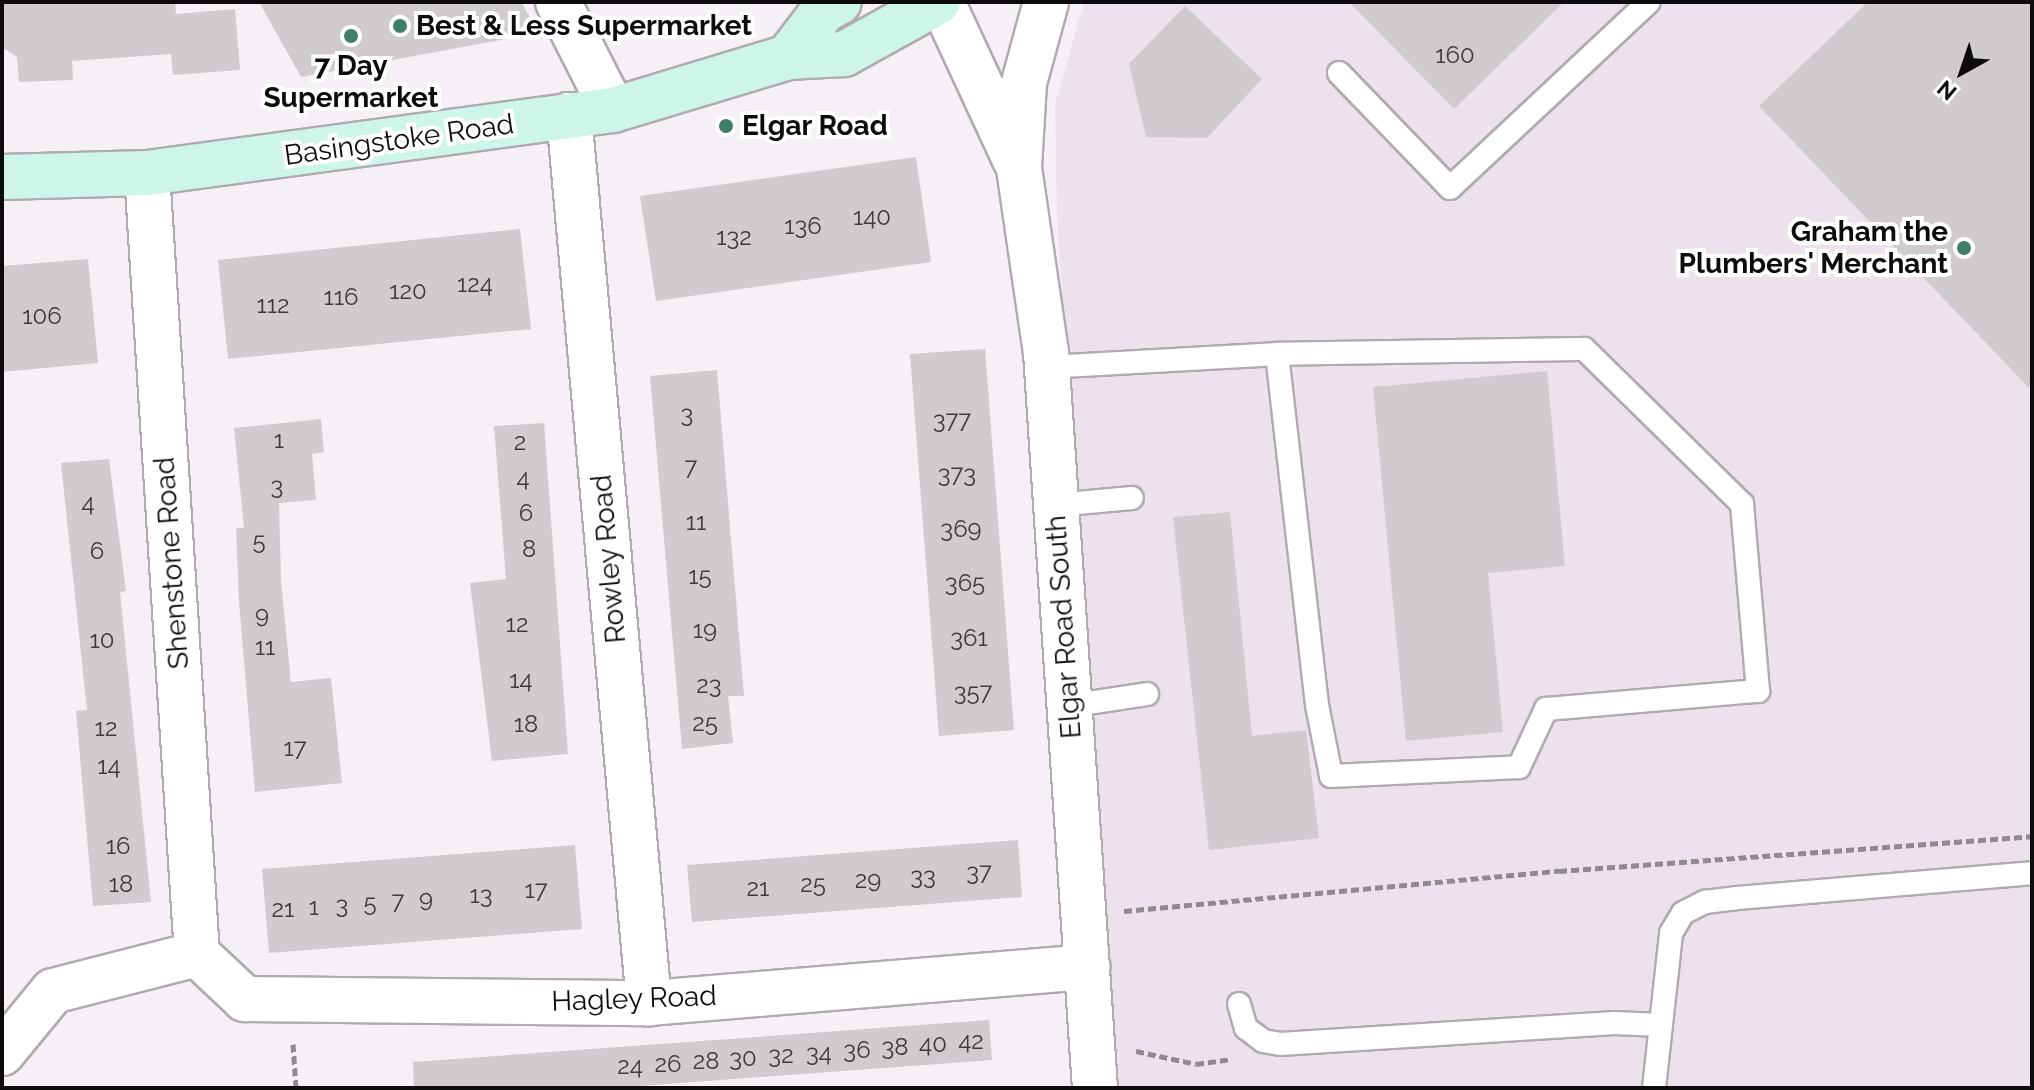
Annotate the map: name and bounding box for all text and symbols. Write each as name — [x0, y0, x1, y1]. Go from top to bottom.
place label: Best & Less Supermarket — [416, 9, 752, 43]
marker: Best & Less Supermarket — [391, 17, 409, 35]
marker: 7 Day Supermarket — [342, 27, 360, 45]
north arrow — [1922, 32, 2002, 112]
house number: 160 — [1435, 41, 1475, 69]
place label: 7 Day Supermarket — [264, 49, 438, 115]
text: N — [1932, 75, 1961, 106]
street label: Basingstoke Road — [282, 107, 516, 173]
place label: Elgar Road — [742, 109, 888, 143]
marker: Elgar Road — [717, 117, 735, 135]
house number: 140 — [853, 203, 891, 231]
house number: 136 — [784, 212, 822, 240]
place label: Graham the Plumbers' Merchant — [1678, 215, 1948, 281]
house number: 132 — [716, 223, 752, 251]
marker: Graham the Plumbers' Merchant — [1955, 239, 1973, 257]
house number: 124 — [457, 270, 493, 298]
house number: 120 — [389, 277, 427, 305]
house number: 116 — [323, 283, 359, 311]
house number: 112 — [256, 291, 290, 319]
house number: 106 — [22, 302, 62, 330]
house number: 3 — [681, 400, 693, 428]
house number: 377 — [933, 406, 971, 434]
house number: 1 — [274, 426, 284, 454]
house number: 2 — [514, 428, 526, 456]
house number: 7 — [685, 453, 697, 481]
street label: Shenstone Road — [148, 456, 196, 670]
house number: 373 — [938, 460, 976, 488]
house number: 4 — [516, 464, 530, 492]
house number: 3 — [271, 472, 283, 500]
street label: Rowley Road — [585, 473, 633, 645]
house number: 4 — [81, 489, 95, 517]
house number: 6 — [519, 499, 533, 527]
house number: 11 — [686, 508, 706, 536]
street label: Elgar Road South — [1039, 514, 1089, 740]
house number: 369 — [940, 515, 982, 543]
house number: 5 — [252, 527, 266, 555]
house number: 8 — [522, 535, 536, 563]
house number: 6 — [90, 537, 104, 565]
house number: 15 — [688, 562, 712, 590]
house number: 365 — [945, 569, 985, 597]
house number: 9 — [255, 601, 269, 629]
house number: 12 — [506, 610, 528, 638]
house number: 19 — [693, 616, 717, 644]
house number: 361 — [950, 624, 988, 652]
house number: 10 — [90, 626, 114, 654]
house number: 11 — [255, 633, 275, 661]
house number: 14 — [509, 666, 533, 694]
house number: 23 — [696, 671, 722, 699]
house number: 357 — [954, 678, 992, 706]
house number: 25 — [692, 709, 718, 737]
house number: 18 — [514, 710, 538, 738]
house number: 12 — [95, 714, 117, 742]
house number: 17 — [284, 734, 306, 762]
house number: 14 — [97, 752, 121, 780]
house number: 16 — [106, 832, 130, 860]
house number: 37 — [966, 858, 992, 886]
house number: 33 — [910, 862, 936, 890]
house number: 29 — [855, 866, 881, 894]
house number: 18 — [109, 870, 133, 898]
house number: 25 — [800, 870, 826, 898]
house number: 21 — [747, 874, 769, 902]
house number: 17 — [525, 876, 547, 904]
house number: 13 — [469, 881, 493, 909]
house number: 9 — [419, 885, 433, 913]
house number: 7 — [392, 887, 404, 915]
house number: 5 — [363, 889, 377, 917]
house number: 3 — [336, 891, 348, 919]
house number: 1 — [309, 893, 319, 921]
house number: 21 — [272, 895, 294, 923]
street label: Hagley Road — [550, 979, 718, 1019]
house number: 42 — [958, 1027, 984, 1055]
house number: 40 — [919, 1030, 947, 1058]
house number: 38 — [881, 1033, 909, 1061]
house number: 36 — [843, 1036, 871, 1064]
house number: 34 — [806, 1039, 832, 1067]
house number: 32 — [768, 1041, 794, 1069]
house number: 30 — [729, 1044, 757, 1072]
house number: 28 — [693, 1047, 719, 1075]
house number: 26 — [655, 1050, 681, 1078]
house number: 24 — [617, 1052, 643, 1080]

